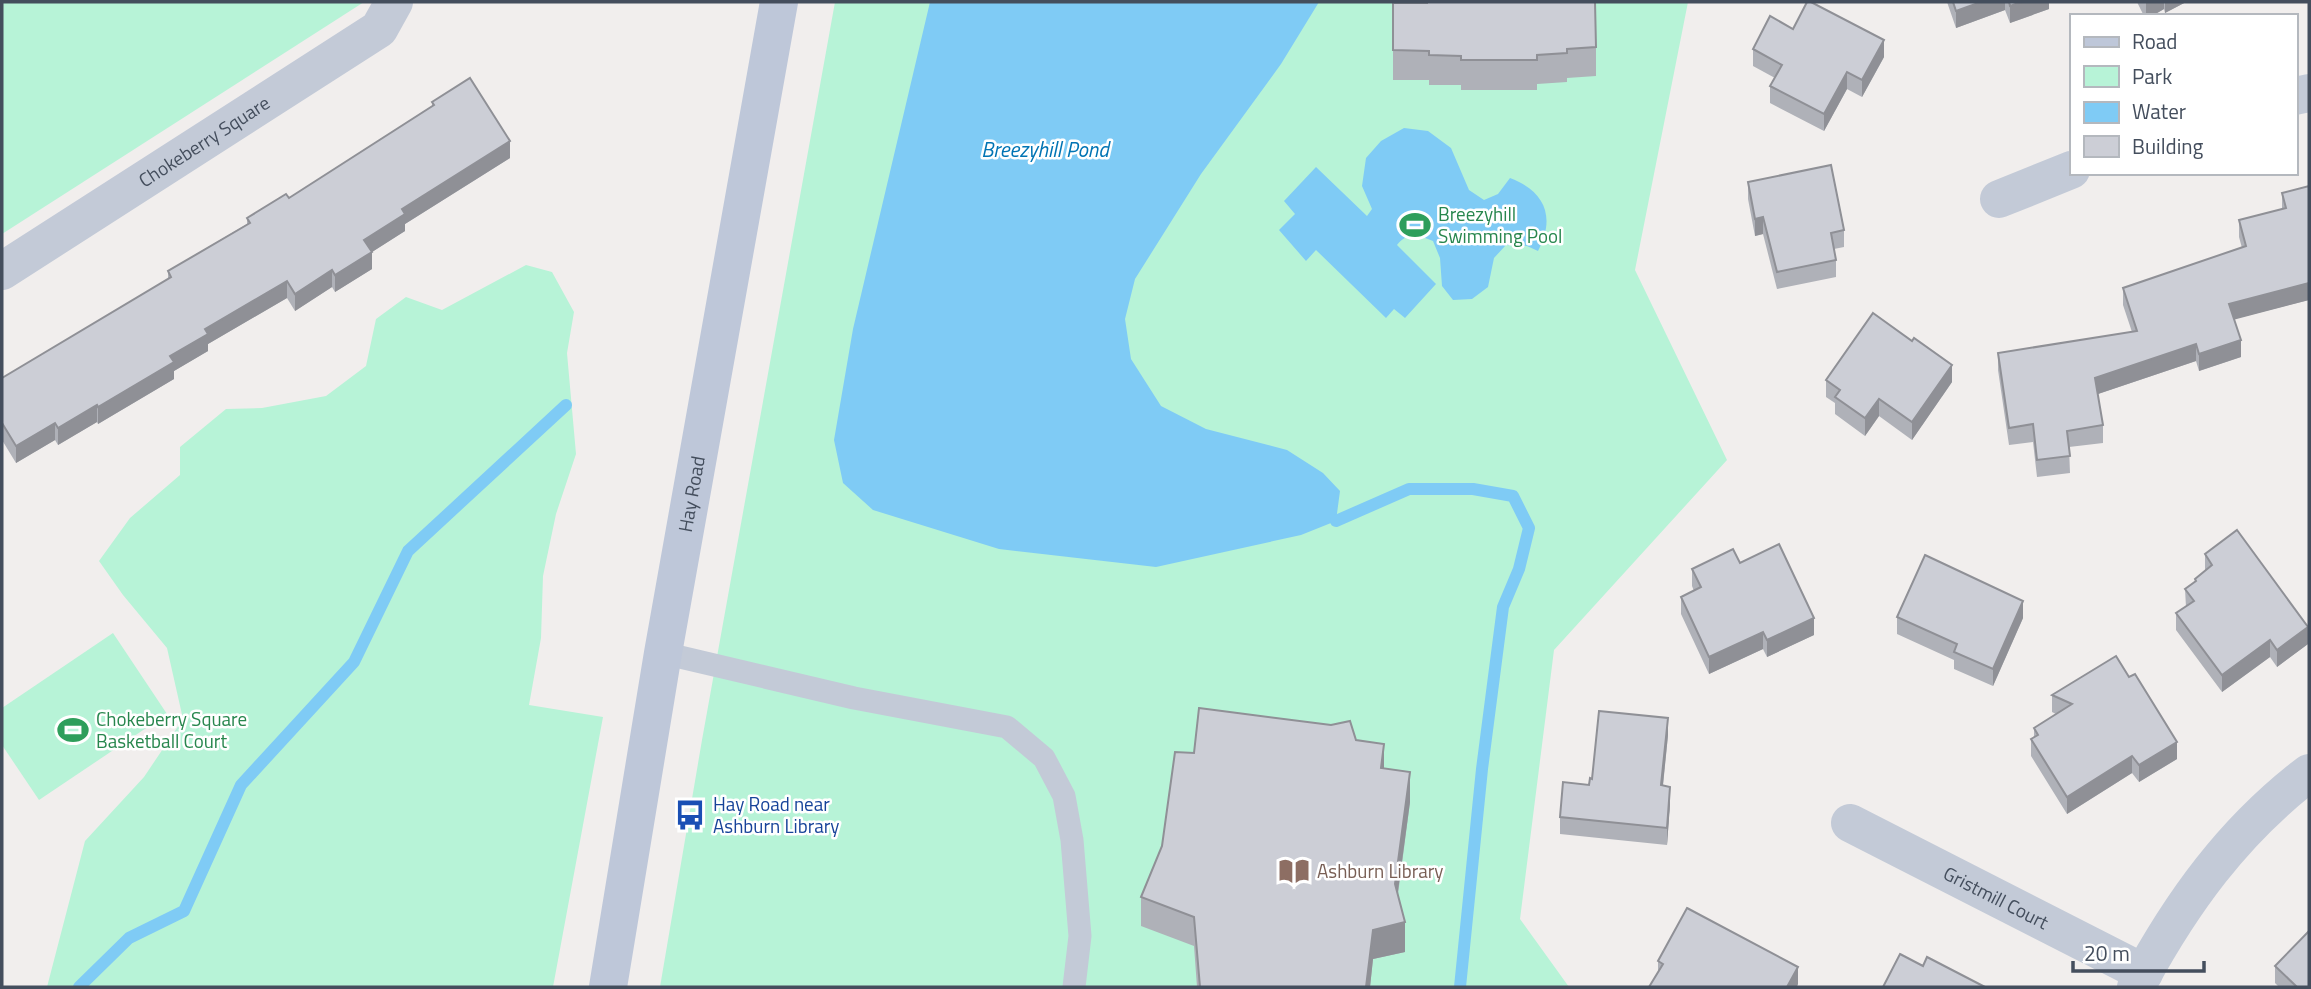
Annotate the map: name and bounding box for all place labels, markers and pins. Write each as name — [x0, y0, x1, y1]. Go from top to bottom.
place label: Breezyhill Swimming Pool — [1438, 199, 1563, 250]
sports icon: Breezyhill Swimming Pool — [1398, 208, 1432, 242]
place label: Chokeberry Square Basketball Court — [96, 704, 247, 755]
sports icon: Chokeberry Square Basketball Court — [56, 713, 90, 747]
place label: Hay Road near Ashburn Library — [713, 789, 840, 840]
bus stop icon: Hay Road near Ashburn Library — [673, 798, 707, 832]
library icon: Ashburn Library — [1277, 854, 1311, 888]
place label: Ashburn Library — [1317, 856, 1444, 885]

